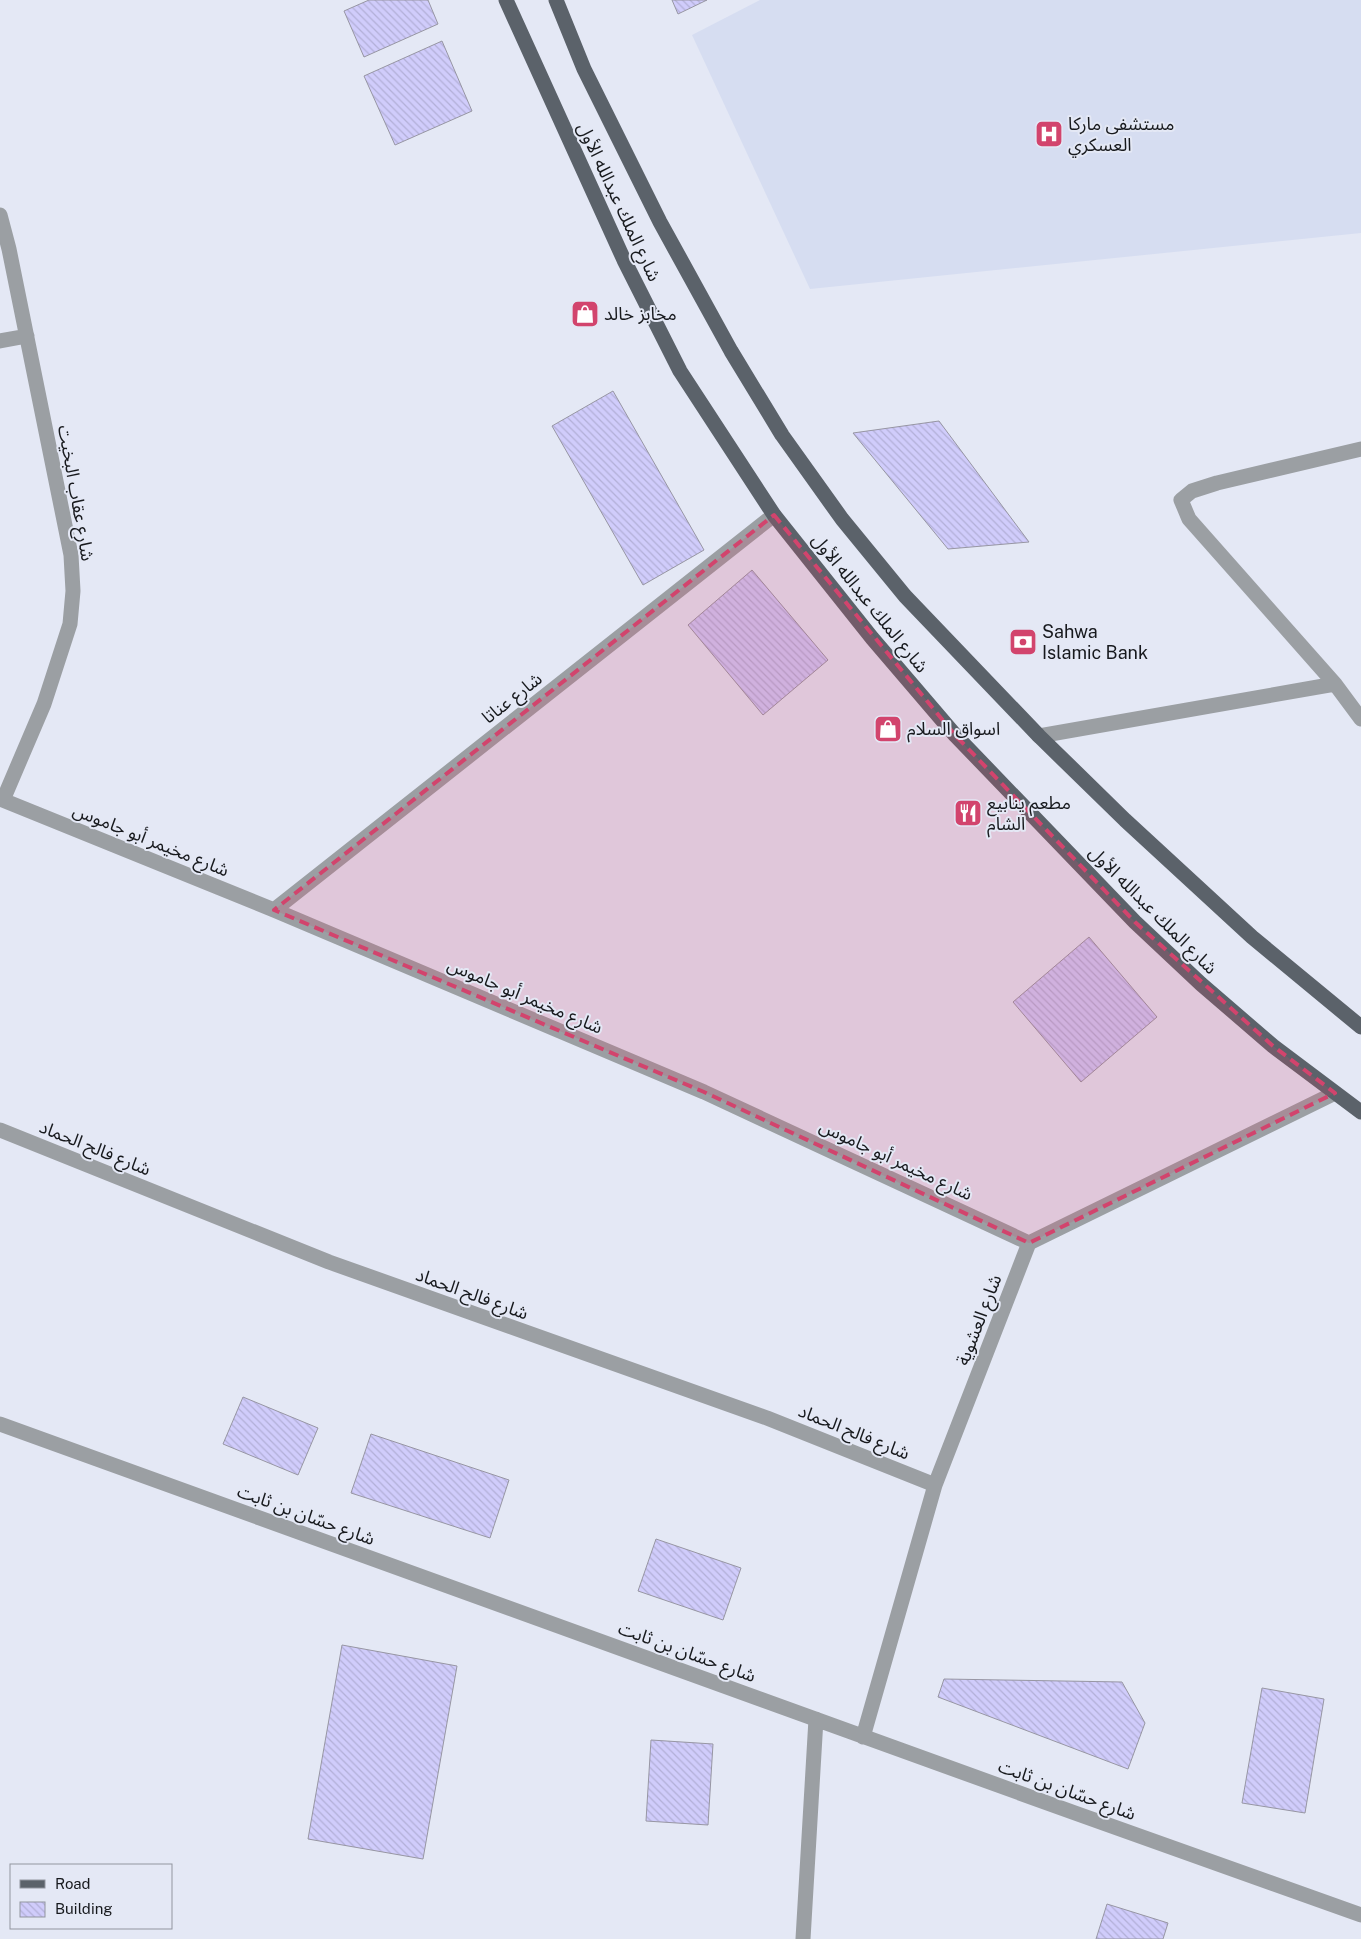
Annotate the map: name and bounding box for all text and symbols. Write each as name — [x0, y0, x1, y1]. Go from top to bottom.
place label: مستشفى ماركا العسكري — [1068, 113, 1175, 158]
street label: شارع الملك عبدالله الأول — [570, 119, 665, 286]
hospital icon: مستشفى ماركا العسكري — [1034, 119, 1064, 149]
shop icon: مخابز خالد — [570, 299, 600, 329]
place label: مخابز خالد — [604, 303, 677, 325]
street label: شارع عقاب البخيت — [50, 423, 99, 563]
street label: شارع الملك عبدالله الأول — [805, 529, 933, 679]
place label: Sahwa Islamic Bank — [1042, 621, 1148, 663]
bank icon: Sahwa Islamic Bank — [1008, 627, 1038, 657]
street label: شارع عناتا — [477, 668, 548, 731]
shop icon: اسواق السلام — [873, 714, 903, 744]
place label: اسواق السلام — [907, 718, 1000, 743]
place label: مطعم ينابيع الشام — [987, 792, 1071, 838]
street label: شارع مخيمر أبو جاموس — [69, 798, 232, 884]
restaurant icon: مطعم ينابيع الشام — [953, 798, 983, 828]
street label: شارع الملك عبدالله الأول — [1082, 841, 1222, 981]
street label: شارع مخيمر أبو جاموس — [443, 953, 606, 1041]
street label: شارع مخيمر أبو جاموس — [815, 1115, 976, 1208]
street label: شارع فالح الحماد — [35, 1116, 154, 1183]
street label: شارع فالح الحماد — [412, 1263, 531, 1327]
street label: شارع العشوية — [952, 1271, 1009, 1370]
street label: شارع فالح الحماد — [794, 1400, 913, 1467]
street label: شارع حسّان بن ثابت — [233, 1480, 378, 1553]
street label: شارع حسّان بن ثابت — [614, 1617, 759, 1690]
street label: شارع حسّان بن ثابت — [994, 1755, 1139, 1828]
legend — [10, 1864, 172, 1929]
text: Road — [55, 1875, 91, 1892]
text: Building — [55, 1900, 113, 1917]

